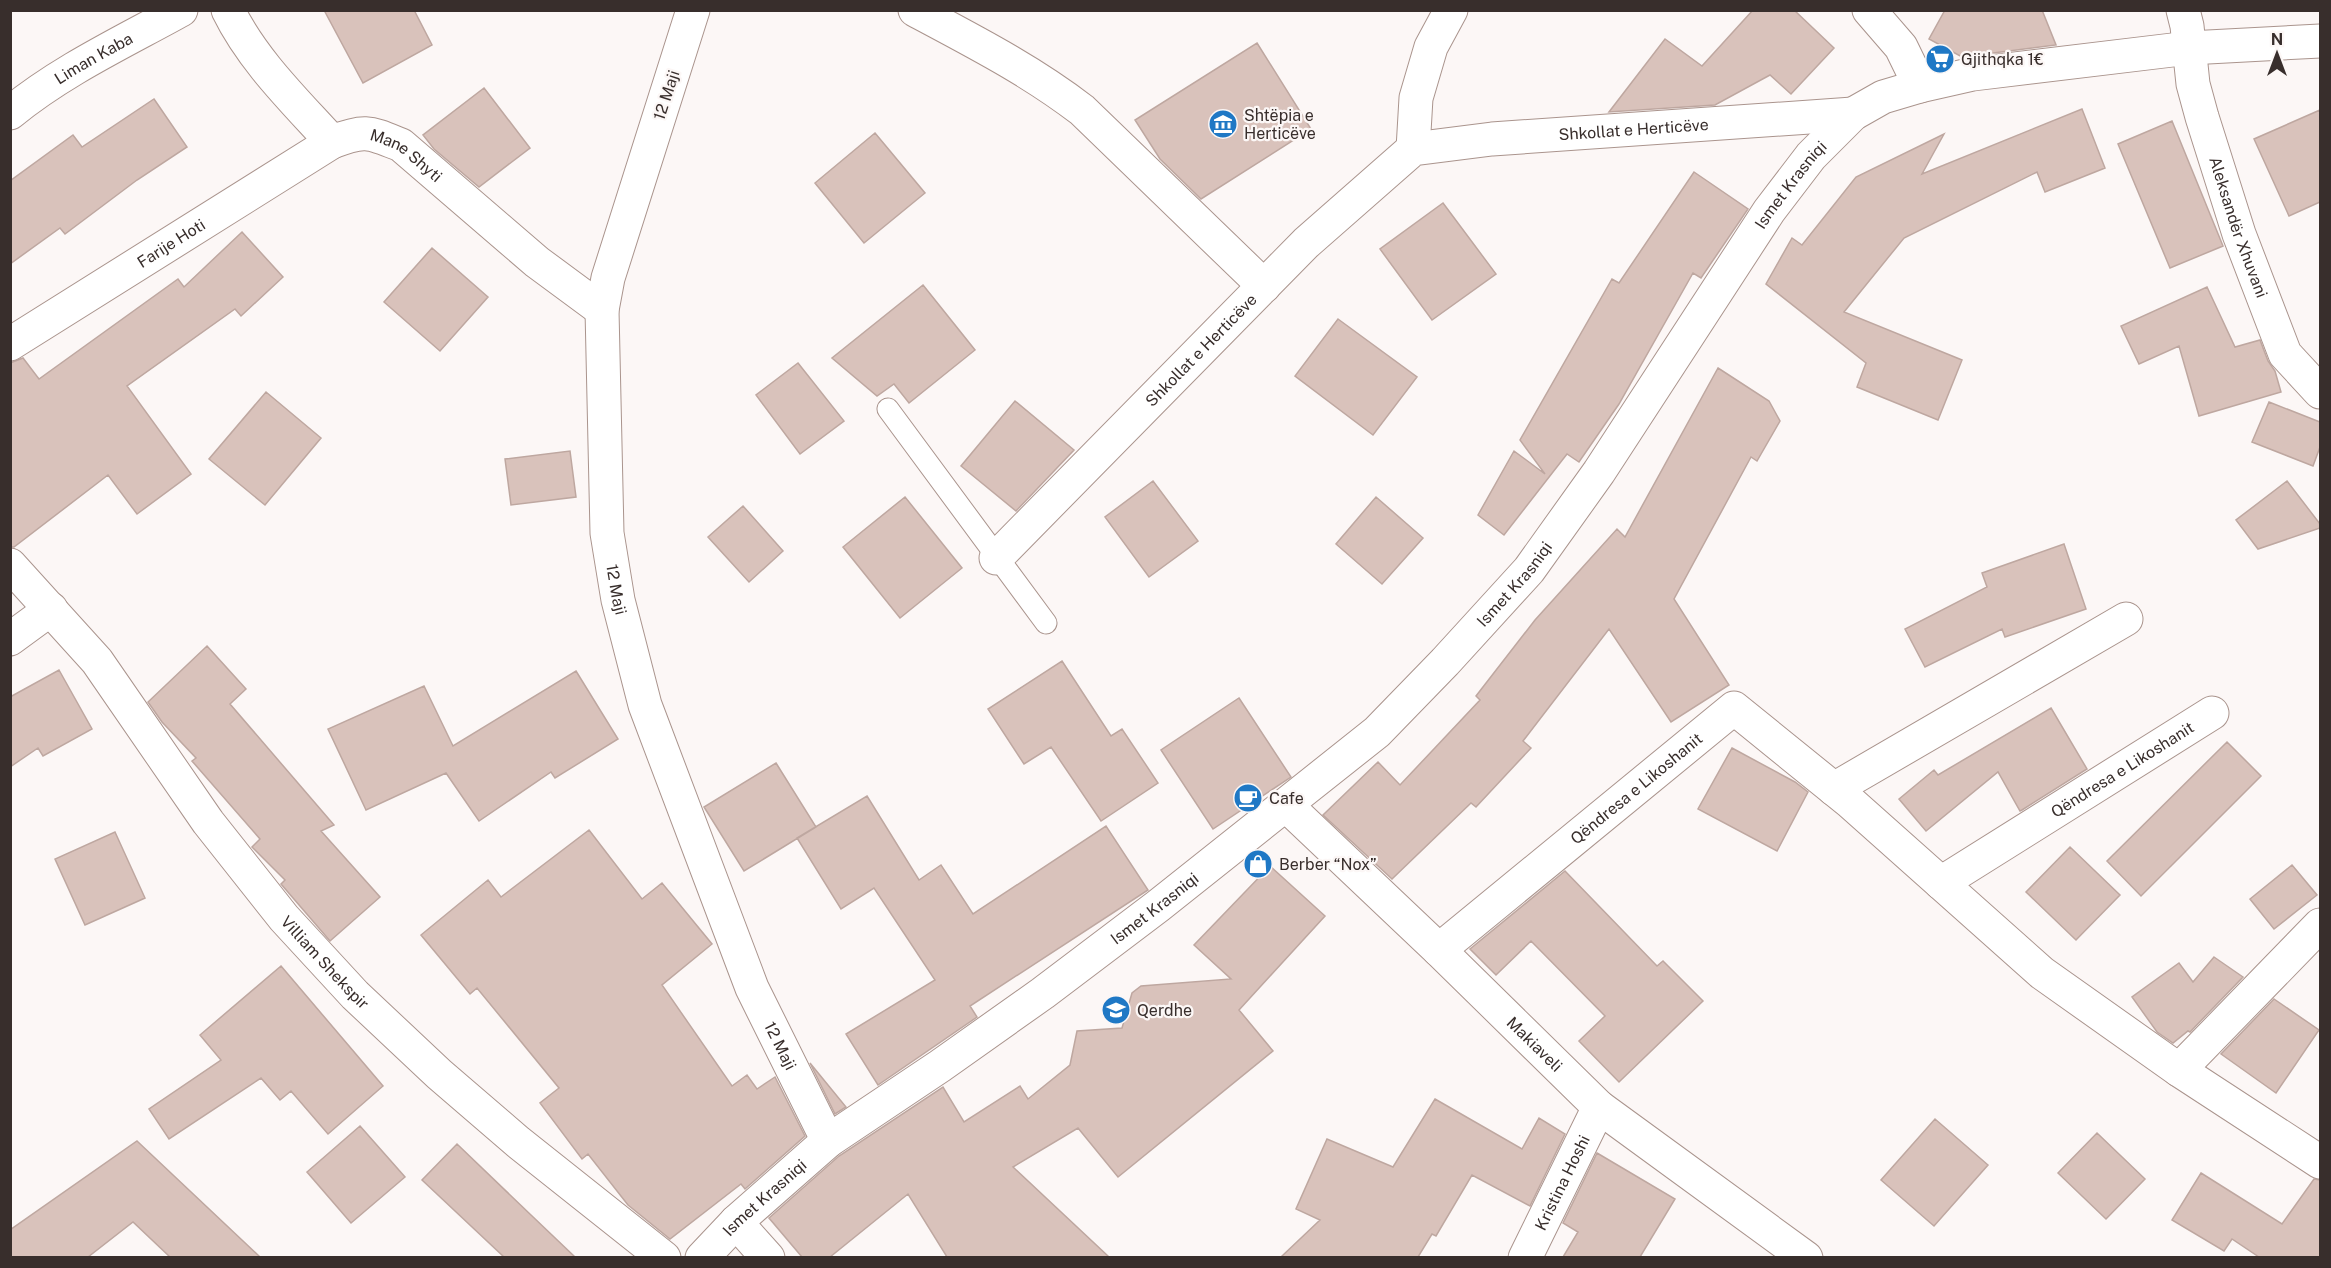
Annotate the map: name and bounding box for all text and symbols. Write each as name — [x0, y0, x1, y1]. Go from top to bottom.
north arrow — [2247, 24, 2307, 84]
street label: Liman Kaba — [51, 29, 136, 88]
text: N — [2271, 30, 2283, 49]
supermarket icon: Gjithqka 1€ — [1924, 43, 1956, 75]
place label: Gjithqka 1€ — [1961, 50, 2044, 69]
street label: 12 Maji — [650, 68, 683, 122]
place label: Shtëpia e Herticëve — [1244, 106, 1316, 143]
museum icon: Shtëpia e Herticëve — [1207, 108, 1239, 140]
street label: Shkollat e Herticëve — [1558, 115, 1709, 144]
street label: Mane Shyti — [368, 125, 446, 186]
street label: Ismet Krasniqi — [1751, 137, 1831, 232]
street label: Aleksandër Xhuvani — [2205, 154, 2272, 300]
street label: Farije Hoti — [134, 215, 209, 272]
street label: Shkollat e Herticëve — [1142, 290, 1261, 410]
street label: Ismet Krasniqi — [1473, 538, 1556, 631]
street label: 12 Maji — [602, 563, 630, 617]
street label: Qëndresa e Likoshanit — [2048, 718, 2198, 822]
street label: Qëndresa e Likoshanit — [1567, 729, 1706, 848]
cafe icon: Cafe — [1232, 782, 1264, 814]
place label: Cafe — [1269, 789, 1304, 808]
shop icon: Berber “Nox” — [1242, 848, 1274, 880]
place label: Berber “Nox” — [1279, 855, 1377, 874]
street label: Ismet Krasniqi — [1107, 869, 1202, 949]
street label: Villiam Shekspir — [277, 912, 373, 1013]
school or university icon: Qerdhe — [1100, 994, 1132, 1026]
place label: Qerdhe — [1137, 1001, 1192, 1020]
street label: Makiaveli — [1503, 1013, 1566, 1076]
street label: 12 Maji — [760, 1019, 800, 1073]
street label: Kristina Hoshi — [1531, 1132, 1594, 1234]
street label: Ismet Krasniqi — [719, 1155, 810, 1240]

